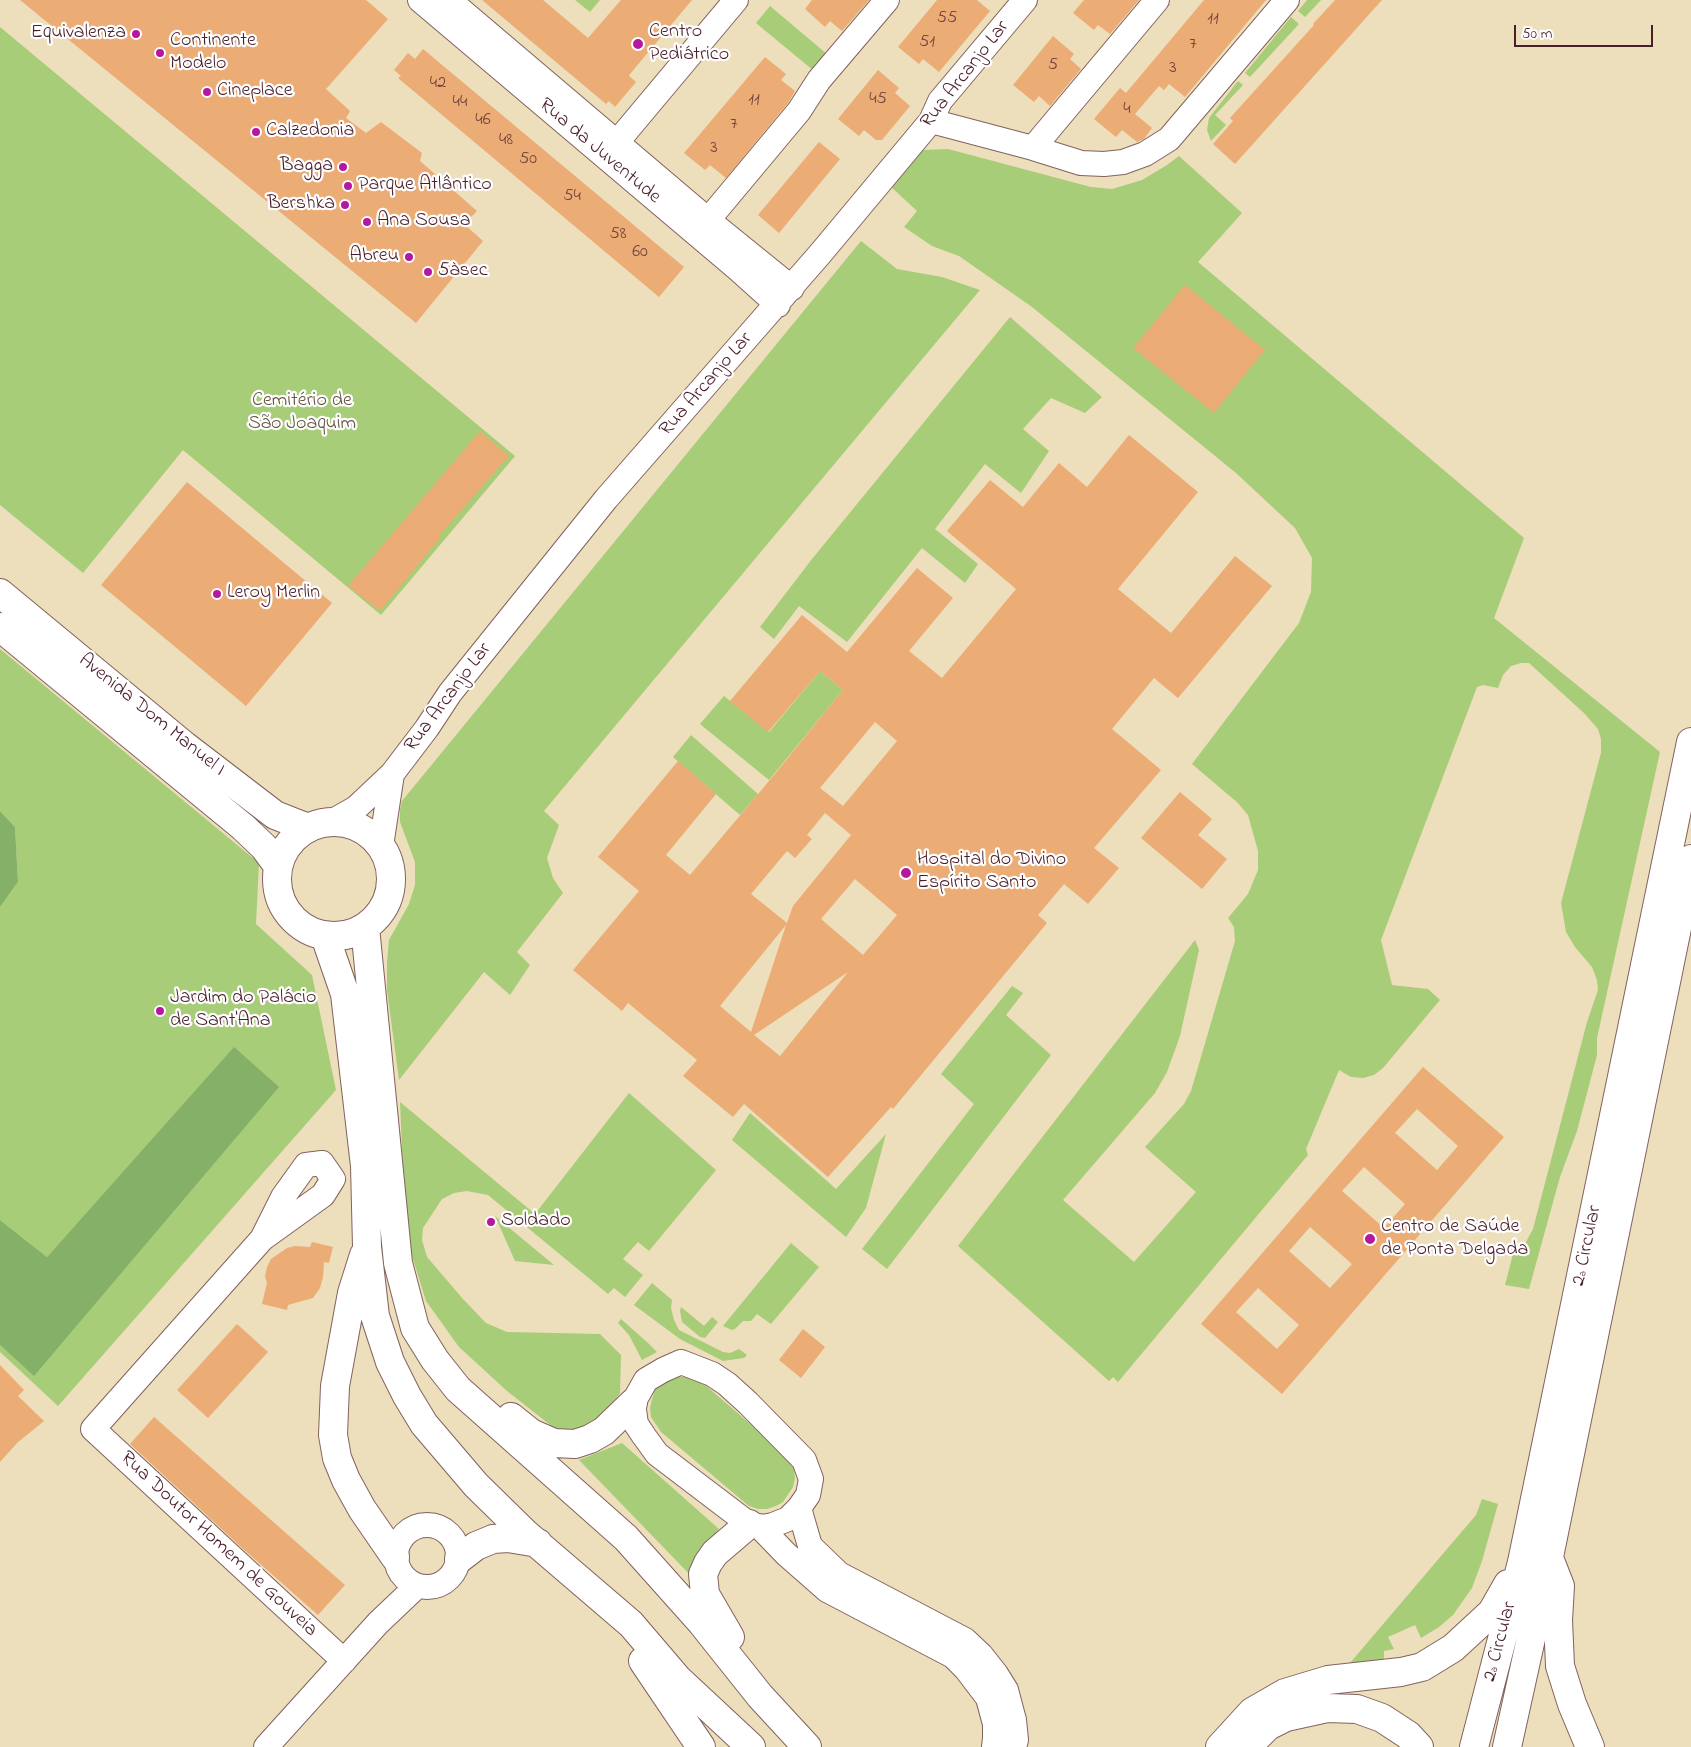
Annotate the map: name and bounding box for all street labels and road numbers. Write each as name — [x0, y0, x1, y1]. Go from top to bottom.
street label: Rua Arcanjo Lar — [916, 16, 1016, 134]
street label: Rua da Juventude — [533, 94, 665, 210]
street label: Rua Arcanjo Lar — [655, 328, 759, 442]
street label: Rua Arcanjo Lar — [400, 639, 498, 757]
street label: Avenida Dom Manuel I — [73, 649, 229, 783]
street label: 2ª Circular — [1568, 1204, 1608, 1288]
street label: Rua Doutor Homem de Gouveia — [114, 1447, 322, 1643]
street label: 2ª Circular — [1479, 1599, 1523, 1685]

